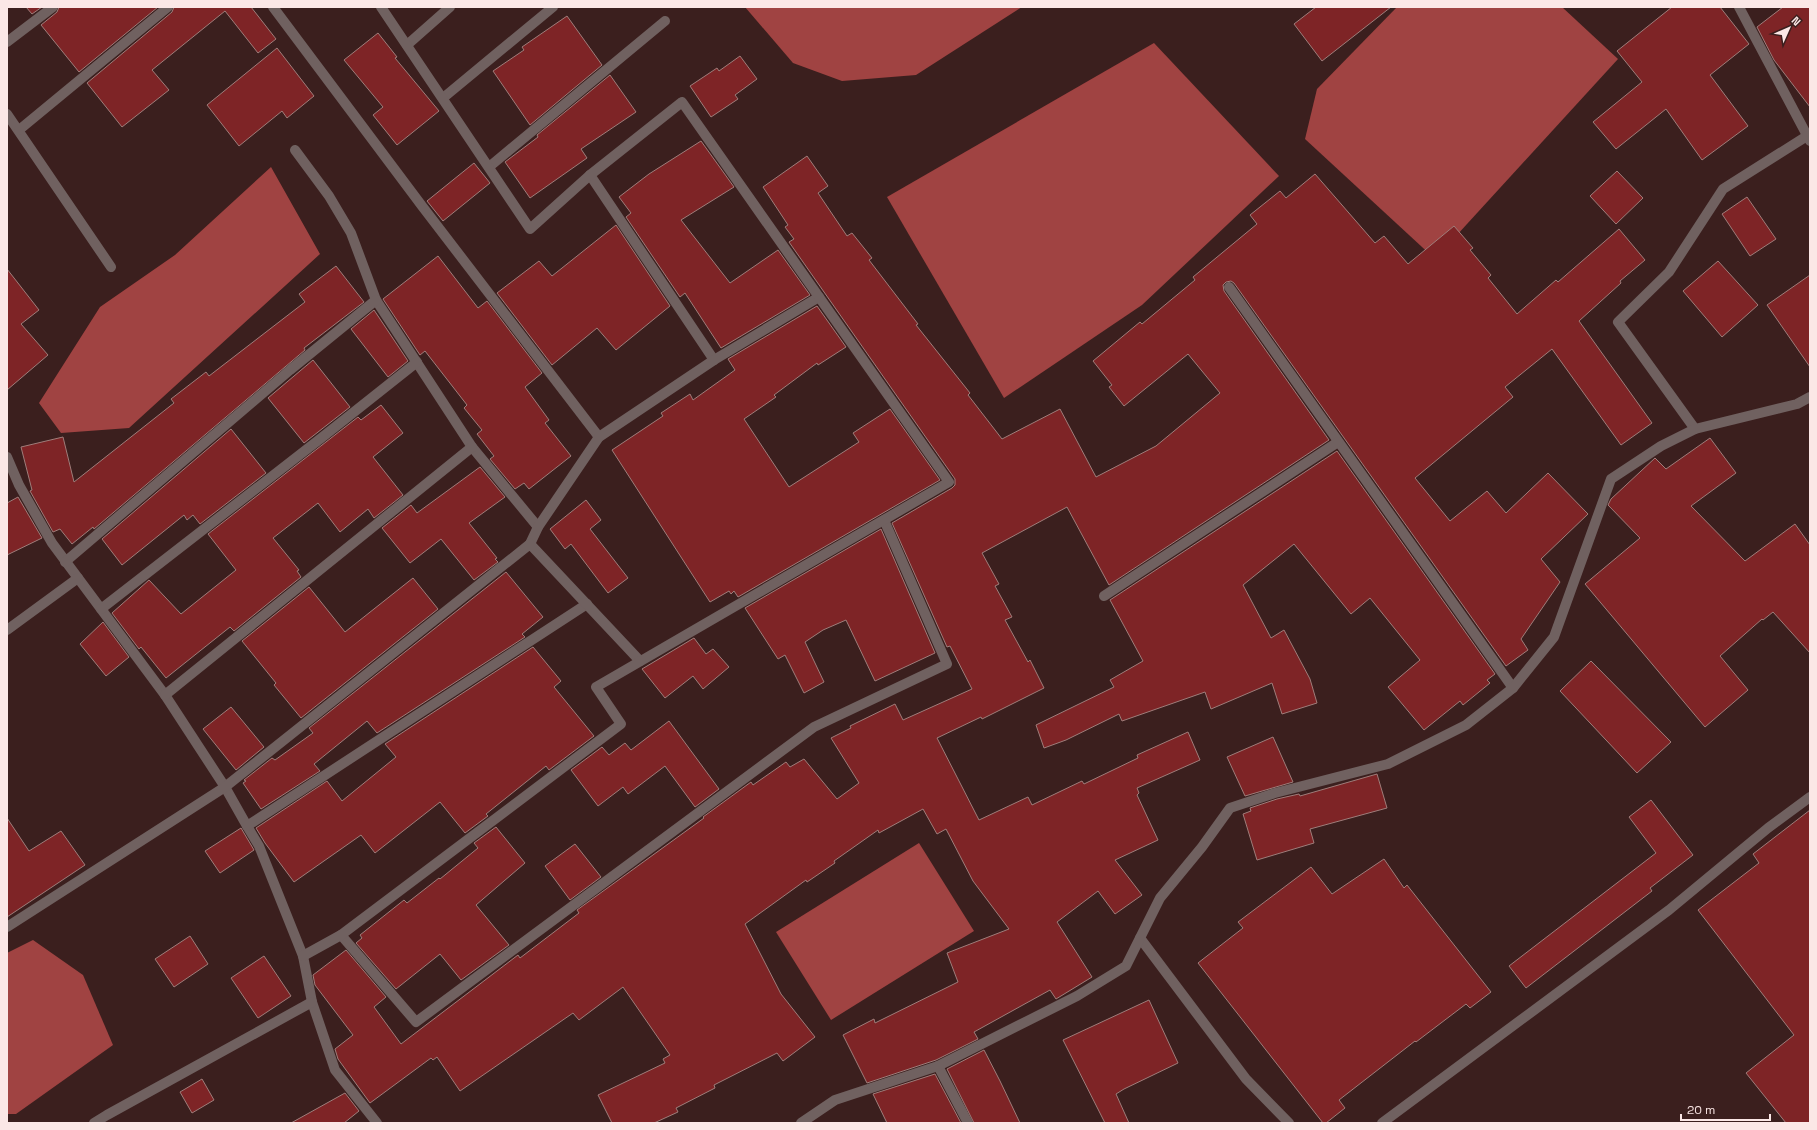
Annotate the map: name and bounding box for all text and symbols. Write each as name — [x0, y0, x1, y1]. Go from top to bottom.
north arrow — [1769, 8, 1809, 48]
text: N — [1789, 13, 1804, 28]
scale bar — [1681, 1096, 1770, 1122]
text: 20 m — [1687, 1102, 1715, 1118]

